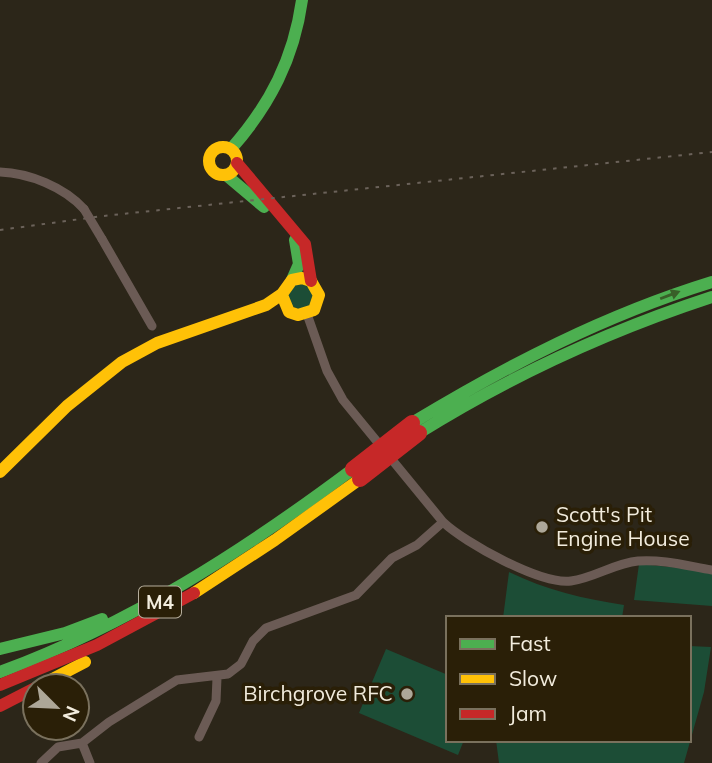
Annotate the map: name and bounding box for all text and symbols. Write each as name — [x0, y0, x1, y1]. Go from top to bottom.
one-way arrow — [660, 290, 681, 301]
place label: Scott's Pit Engine House — [556, 501, 690, 551]
marker: Scott's Pit Engine House — [534, 519, 550, 535]
road number: M4 — [139, 586, 181, 618]
legend — [446, 616, 691, 742]
text: Fast — [509, 630, 551, 656]
text: Slow — [509, 665, 557, 691]
north arrow — [21, 672, 91, 742]
place label: Birchgrove RFC — [243, 680, 393, 706]
marker: Birchgrove RFC — [399, 686, 415, 702]
text: Jam — [509, 700, 547, 726]
text: N — [58, 702, 85, 725]

